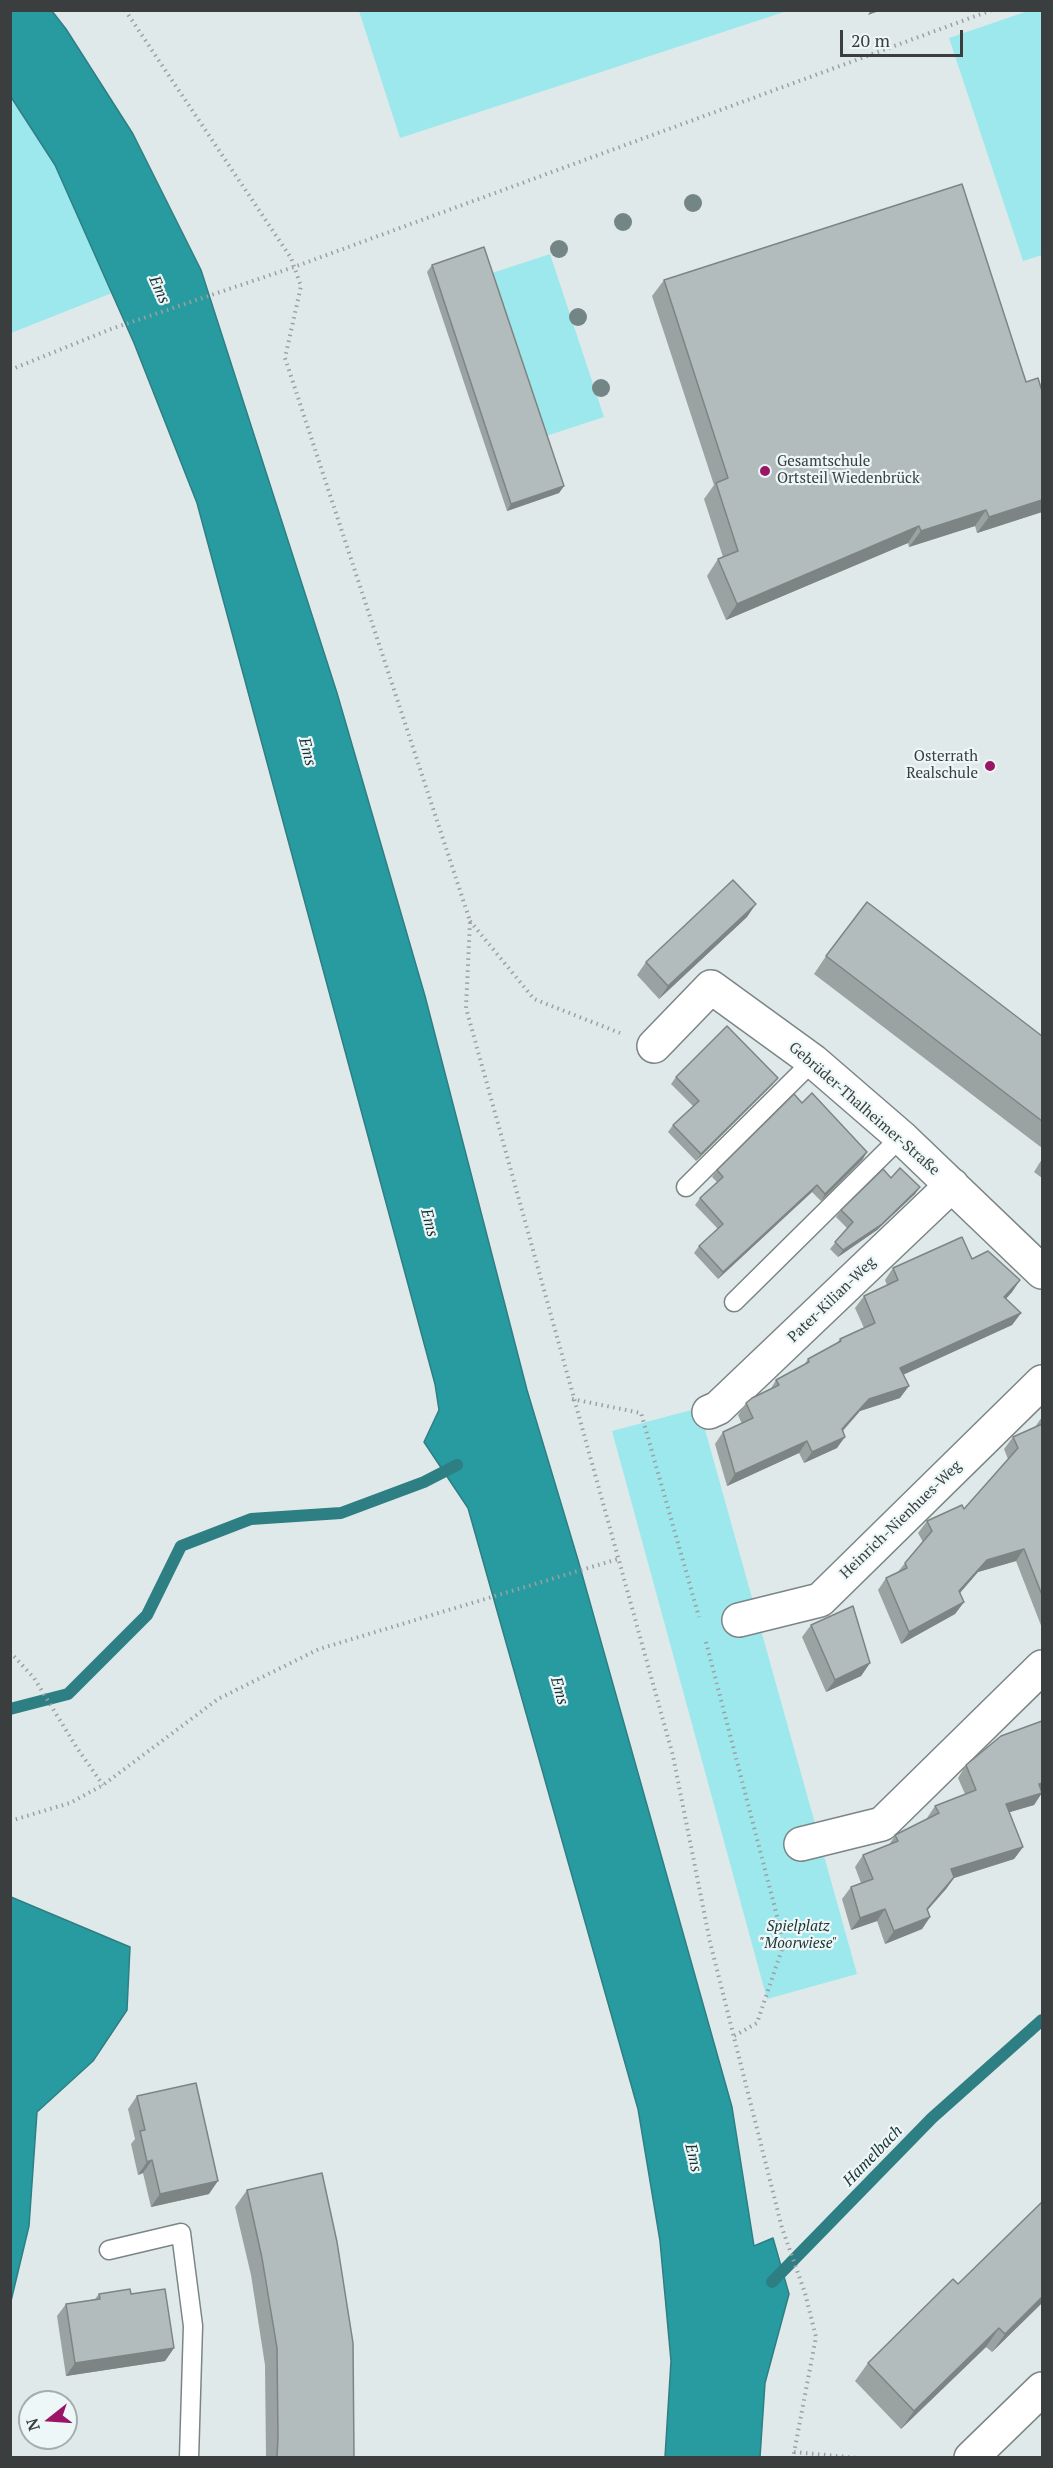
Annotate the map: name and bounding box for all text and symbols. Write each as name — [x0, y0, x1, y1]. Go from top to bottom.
scale bar — [843, 18, 966, 56]
text: 20 m — [851, 28, 890, 52]
water label: Ems — [144, 273, 174, 307]
place label: Gesamtschule Ortsteil Wiedenbrück — [777, 453, 920, 488]
marker: Gesamtschule Ortsteil Wiedenbrück — [758, 464, 772, 478]
water label: Ems — [294, 736, 320, 768]
place label: Osterrath Realschule — [906, 748, 978, 783]
marker: Osterrath Realschule — [983, 759, 997, 773]
street label: Gebrüder-Thalheimer-Straße — [785, 1039, 943, 1179]
water label: Ems — [416, 1207, 442, 1239]
street label: Pater-Kilian-Weg — [784, 1254, 880, 1346]
street label: Heinrich-Nienhues-Weg — [837, 1457, 965, 1583]
water label: Ems — [546, 1675, 572, 1707]
park label: Spielplatz "Moorwiese" — [759, 1918, 837, 1953]
water label: Hamelbach — [839, 2122, 907, 2190]
water label: Ems — [680, 2142, 706, 2174]
north arrow — [18, 2390, 78, 2450]
text: N — [20, 2416, 45, 2434]

